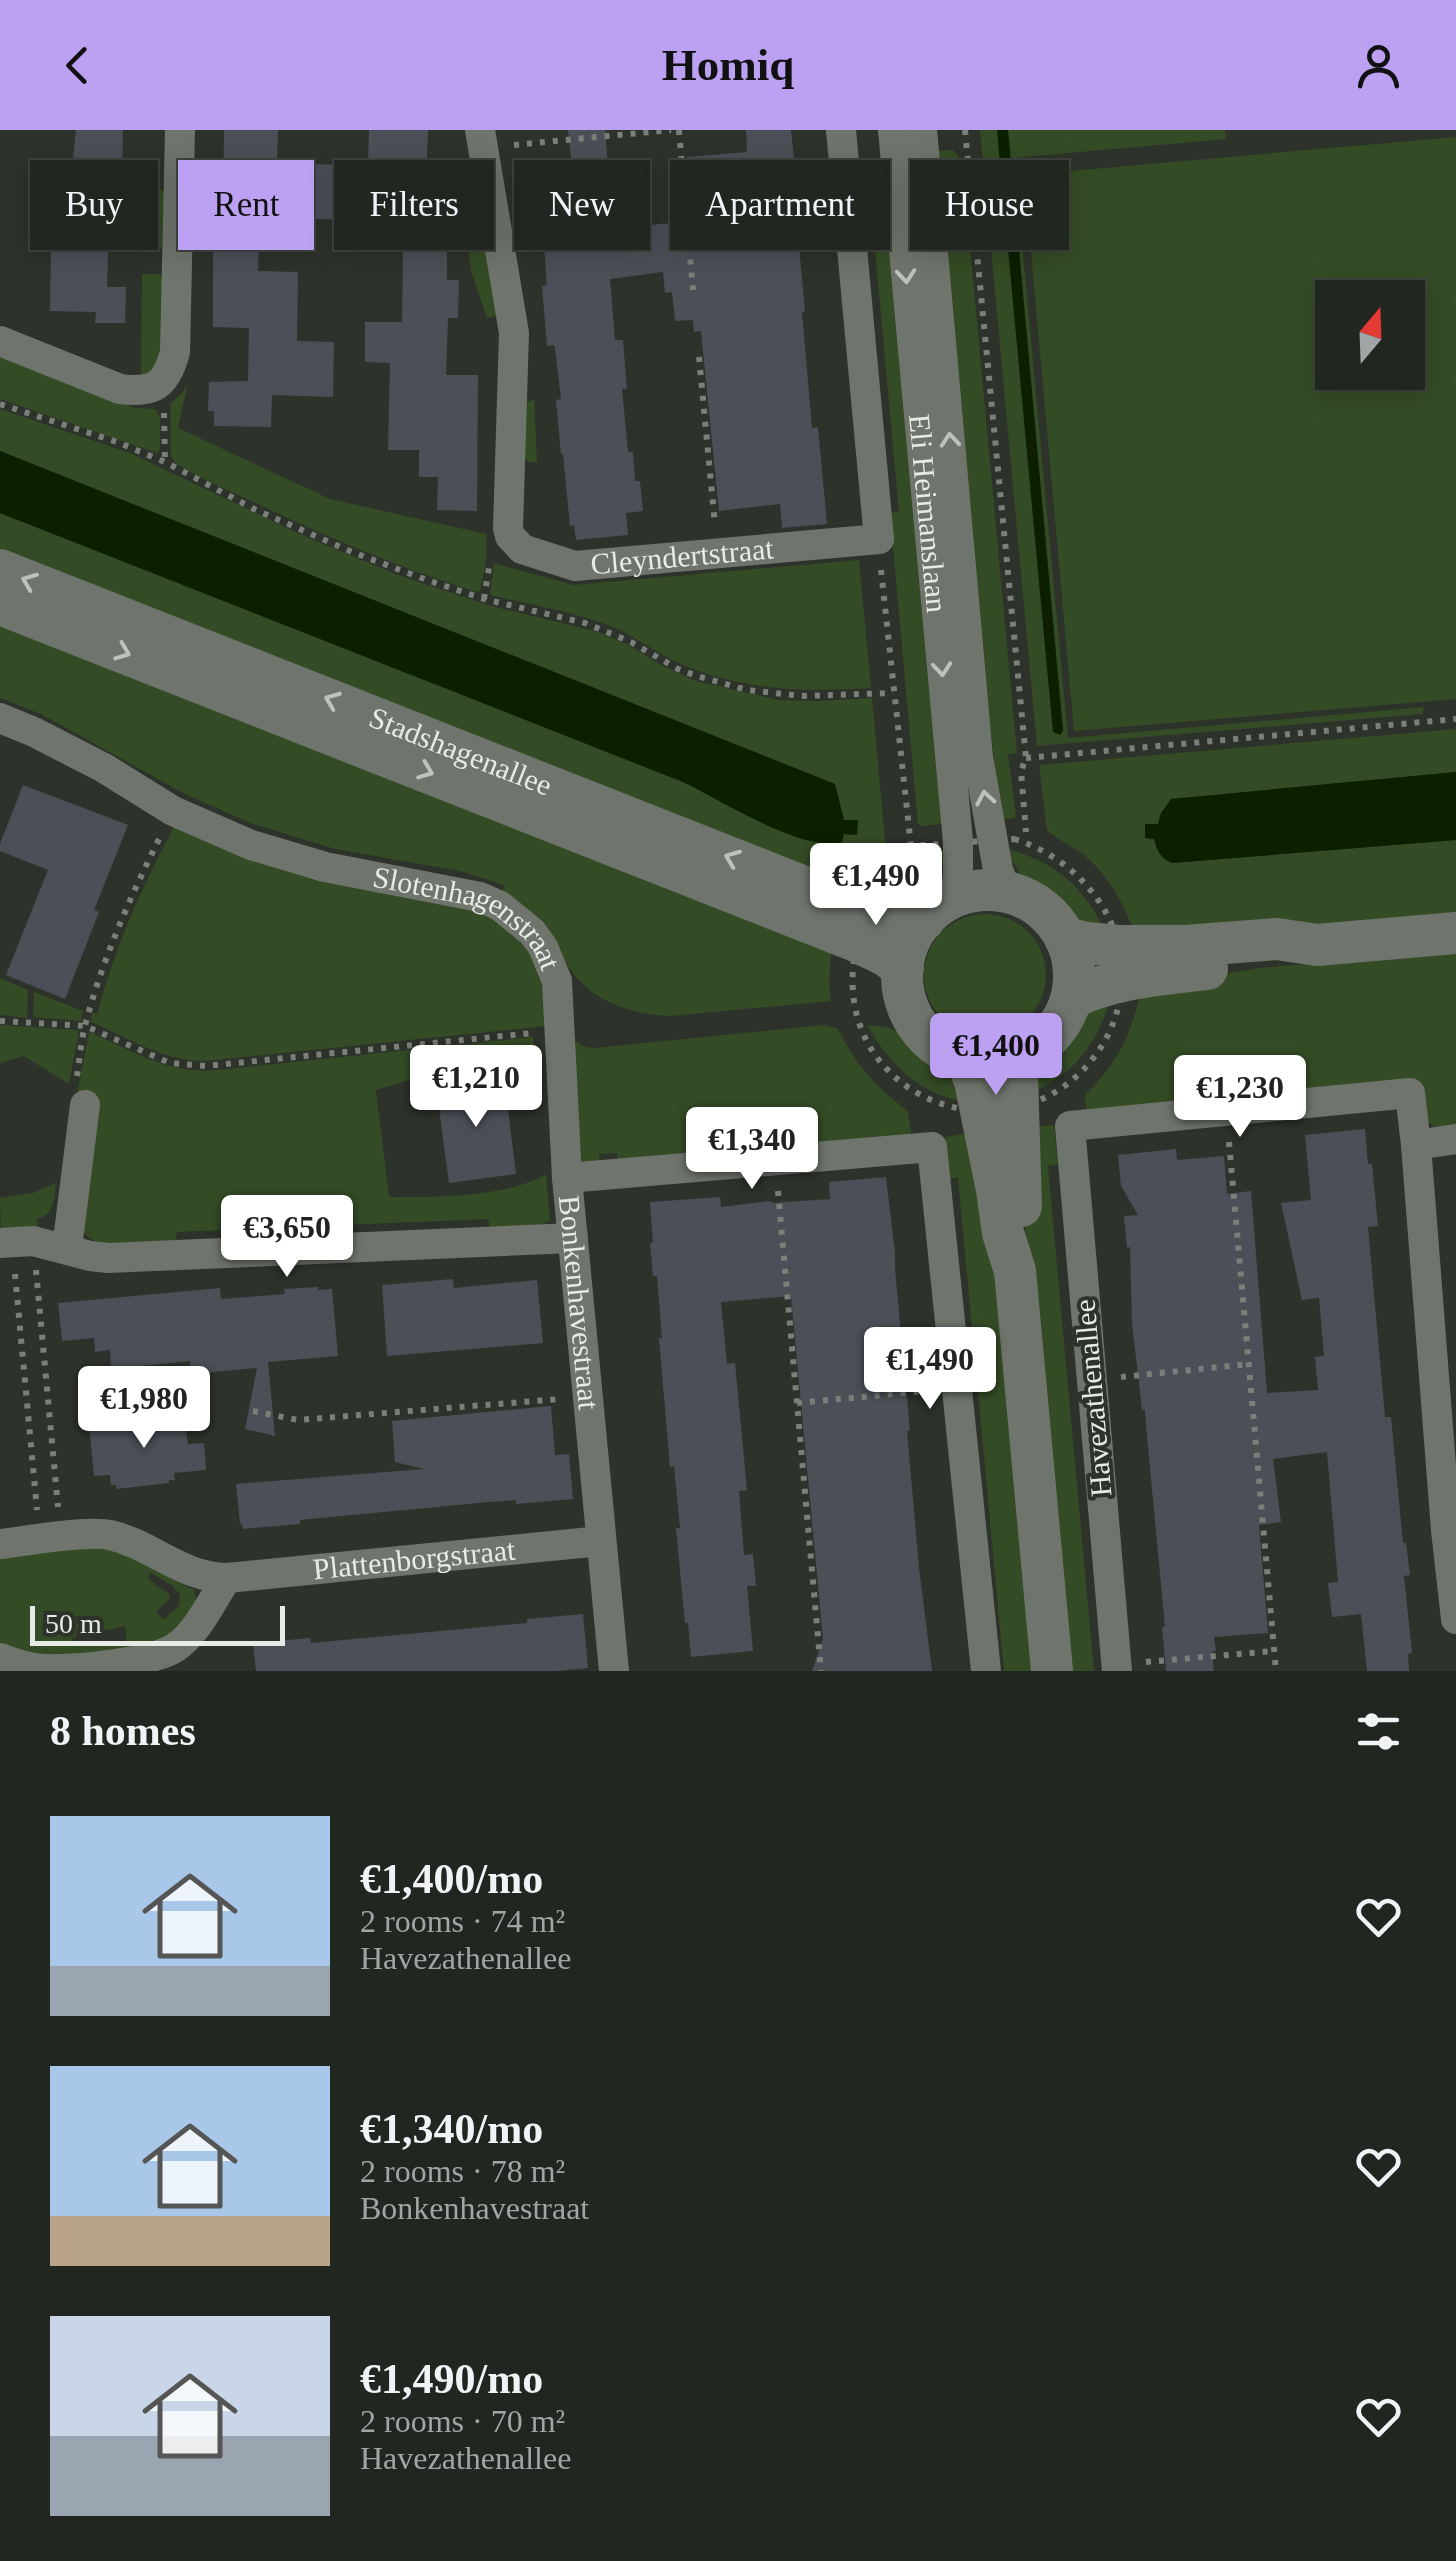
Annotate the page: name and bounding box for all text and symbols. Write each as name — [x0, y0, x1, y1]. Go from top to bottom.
icon: back — [50, 38, 105, 93]
icon: person — [1351, 38, 1406, 93]
text: Homiq — [662, 40, 794, 90]
chip: Buy — [30, 160, 158, 250]
chip: Rent — [178, 160, 314, 250]
chip: Filters — [334, 160, 494, 250]
chip: New — [514, 160, 650, 250]
chip: Apartment — [670, 160, 890, 250]
chip: House — [910, 160, 1069, 250]
one-way arrow — [895, 268, 917, 284]
north arrow — [1315, 280, 1425, 390]
map controls — [1315, 280, 1425, 390]
street label: Eli Heimanslaan — [903, 413, 954, 614]
one-way arrow — [939, 431, 961, 447]
street label: Cleyndertstraat — [589, 531, 775, 581]
one-way arrow — [21, 573, 39, 593]
one-way arrow — [114, 641, 131, 661]
one-way arrow — [931, 662, 953, 678]
one-way arrow — [324, 692, 341, 712]
street label: Stadshagenallee — [365, 700, 557, 802]
one-way arrow — [416, 760, 433, 780]
one-way arrow — [975, 790, 996, 806]
pin: €1,490 — [795, 843, 957, 928]
one-way arrow — [724, 850, 741, 870]
text: €1,490 — [832, 857, 920, 893]
street label: Slotenhagenstraat — [370, 860, 568, 975]
pin: €1,400 — [915, 1013, 1077, 1098]
text: €1,400 — [952, 1027, 1040, 1063]
pin: €1,210 — [395, 1045, 557, 1130]
pin: €1,230 — [1159, 1055, 1321, 1140]
text: €1,210 — [432, 1059, 520, 1095]
text: €1,230 — [1196, 1069, 1284, 1105]
pin: €1,340 — [671, 1107, 833, 1192]
text: €1,340 — [708, 1121, 796, 1157]
street label: Bonkenhavestraat — [553, 1194, 606, 1412]
pin: €3,650 — [206, 1195, 368, 1280]
text: €3,650 — [243, 1209, 331, 1245]
street label: Havezathenallee — [1067, 1298, 1118, 1498]
pin: €1,490 — [849, 1327, 1011, 1412]
text: €1,490 — [886, 1341, 974, 1377]
pin: €1,980 — [63, 1366, 225, 1451]
text: €1,980 — [100, 1380, 188, 1416]
street label: Plattenborgstraat — [311, 1533, 517, 1585]
scale bar — [30, 1601, 285, 1646]
text: 50 m — [45, 1608, 102, 1639]
icon: filters — [1351, 1704, 1406, 1759]
text: 8 homes — [50, 1708, 196, 1754]
icon: home — [130, 1856, 250, 1976]
text: €1,400/mo — [360, 1856, 543, 1902]
icon: heart — [1351, 1889, 1406, 1944]
text: 2 rooms · 74 m² — [360, 1903, 565, 1939]
text: Havezathenallee — [360, 1940, 571, 1976]
icon: home — [130, 2106, 250, 2226]
text: €1,340/mo — [360, 2106, 543, 2152]
icon: heart — [1351, 2139, 1406, 2194]
text: 2 rooms · 78 m² — [360, 2153, 565, 2189]
text: Bonkenhavestraat — [360, 2190, 589, 2226]
icon: home — [130, 2356, 250, 2476]
text: €1,490/mo — [360, 2356, 543, 2402]
icon: heart — [1351, 2389, 1406, 2444]
text: 2 rooms · 70 m² — [360, 2403, 565, 2439]
text: Havezathenallee — [360, 2440, 571, 2476]

